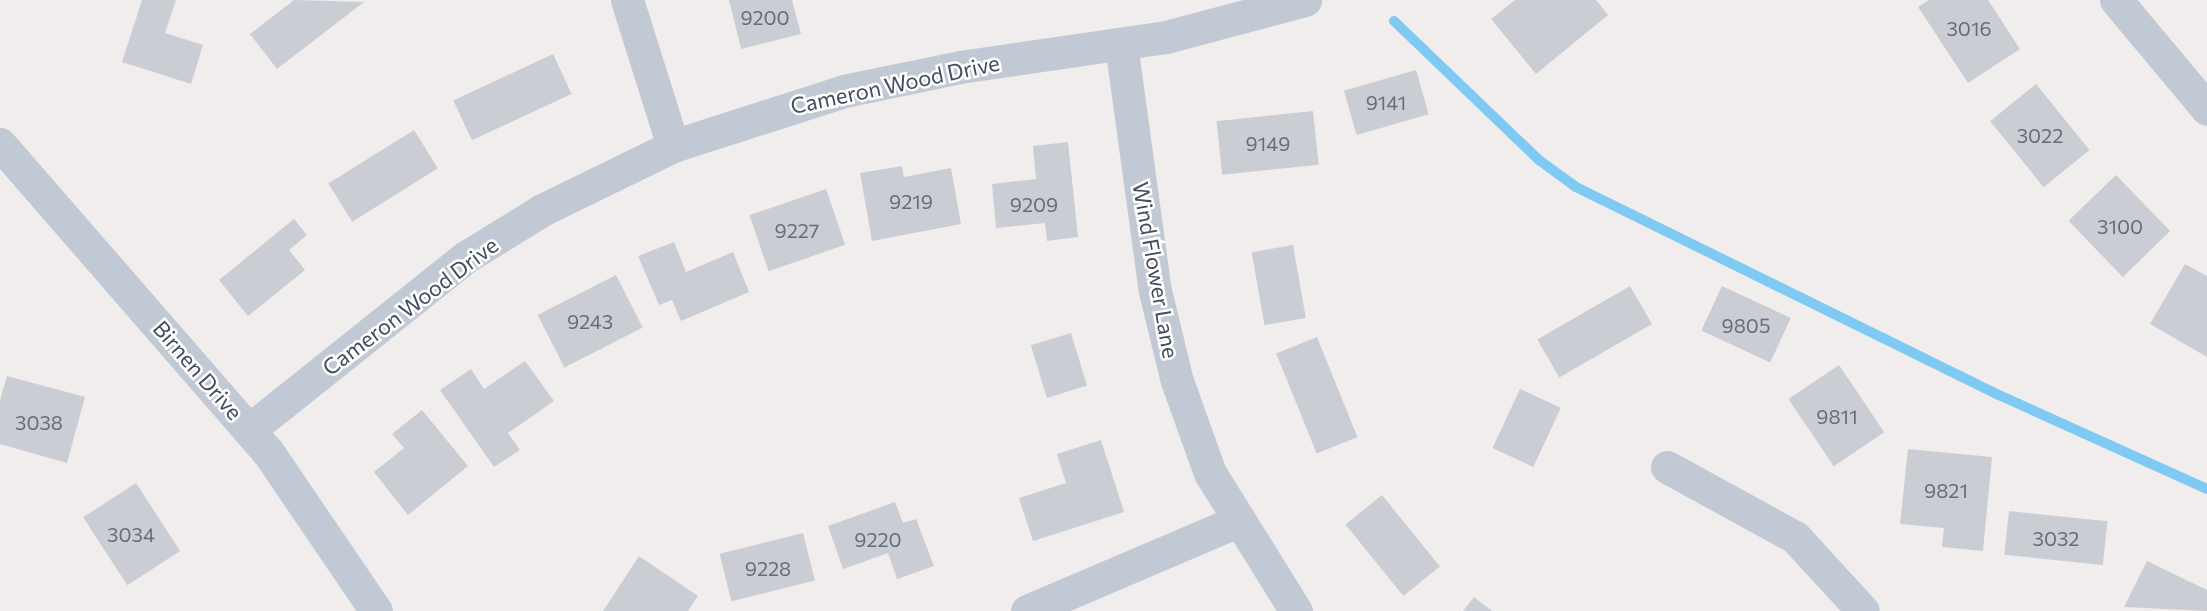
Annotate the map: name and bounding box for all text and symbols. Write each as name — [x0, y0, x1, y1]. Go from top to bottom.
house number: 9200 — [740, 5, 790, 29]
house number: 3016 — [1946, 16, 1992, 40]
street label: Cameron Wood Drive — [788, 49, 1002, 119]
house number: 9141 — [1366, 90, 1406, 114]
house number: 3022 — [2017, 123, 2063, 147]
house number: 9149 — [1246, 131, 1290, 155]
street label: Wind Flower Lane — [1127, 180, 1185, 360]
house number: 9219 — [889, 189, 933, 213]
house number: 9209 — [1010, 192, 1058, 216]
house number: 3100 — [2097, 214, 2143, 238]
house number: 9227 — [775, 218, 819, 242]
street label: Cameron Wood Drive — [317, 231, 503, 381]
house number: 9243 — [567, 309, 613, 333]
house number: 9805 — [1722, 313, 1770, 337]
street label: Birnen Drive — [148, 315, 248, 425]
house number: 9811 — [1816, 404, 1858, 428]
house number: 3038 — [15, 410, 63, 434]
house number: 9821 — [1924, 478, 1968, 502]
house number: 3034 — [107, 522, 155, 546]
house number: 3032 — [2033, 526, 2079, 550]
house number: 9220 — [854, 527, 902, 551]
house number: 9228 — [745, 556, 791, 580]

